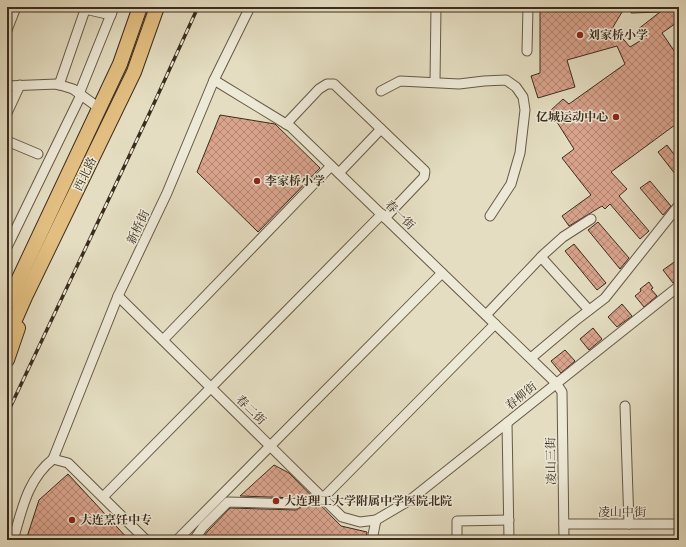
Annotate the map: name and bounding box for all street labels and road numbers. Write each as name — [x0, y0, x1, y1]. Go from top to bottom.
street label: 西北路 — [71, 155, 99, 193]
street label: 春一街 — [382, 197, 419, 233]
street label: 新桥街 — [124, 207, 152, 246]
street label: 春柳街 — [503, 379, 540, 413]
street label: 春二街 — [233, 392, 270, 428]
street label: 凌山三街 — [544, 436, 558, 485]
street label: 凌山中街 — [598, 505, 647, 519]

